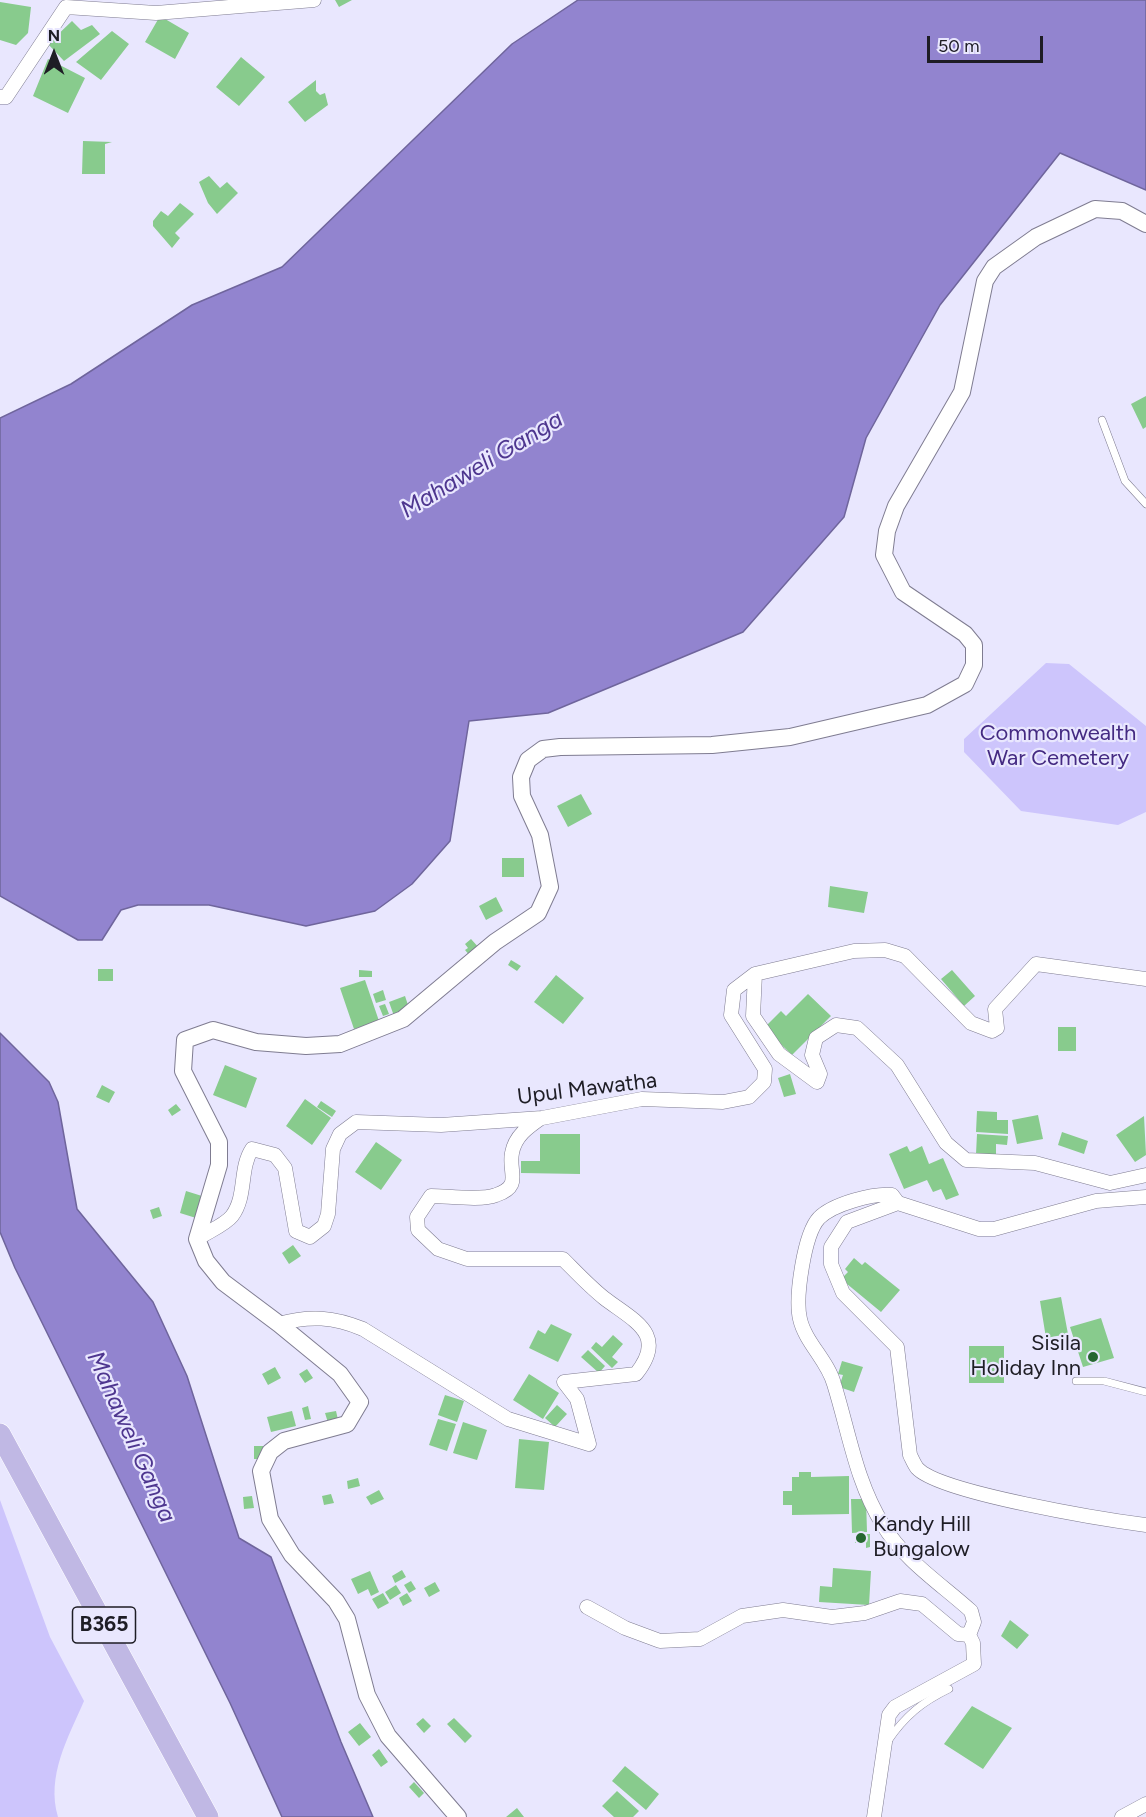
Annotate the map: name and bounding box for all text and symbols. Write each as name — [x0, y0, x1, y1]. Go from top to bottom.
north arrow — [24, 24, 84, 84]
scale bar — [930, 24, 1046, 62]
text: N — [48, 26, 60, 45]
text: 50 m — [938, 35, 980, 57]
water label: Mahaweli Ganga — [396, 405, 568, 525]
park label: Commonwealth War Cemetery — [980, 721, 1136, 772]
street label: Upul Mawatha — [516, 1067, 658, 1111]
place label: Sisila Holiday Inn — [970, 1331, 1081, 1382]
water label: Mahaweli Ganga — [80, 1347, 182, 1527]
marker: Sisila Holiday Inn — [1086, 1350, 1100, 1364]
place label: Kandy Hill Bungalow — [873, 1512, 971, 1564]
marker: Kandy Hill Bungalow — [854, 1531, 868, 1545]
road number: B365 — [72, 1607, 136, 1643]

